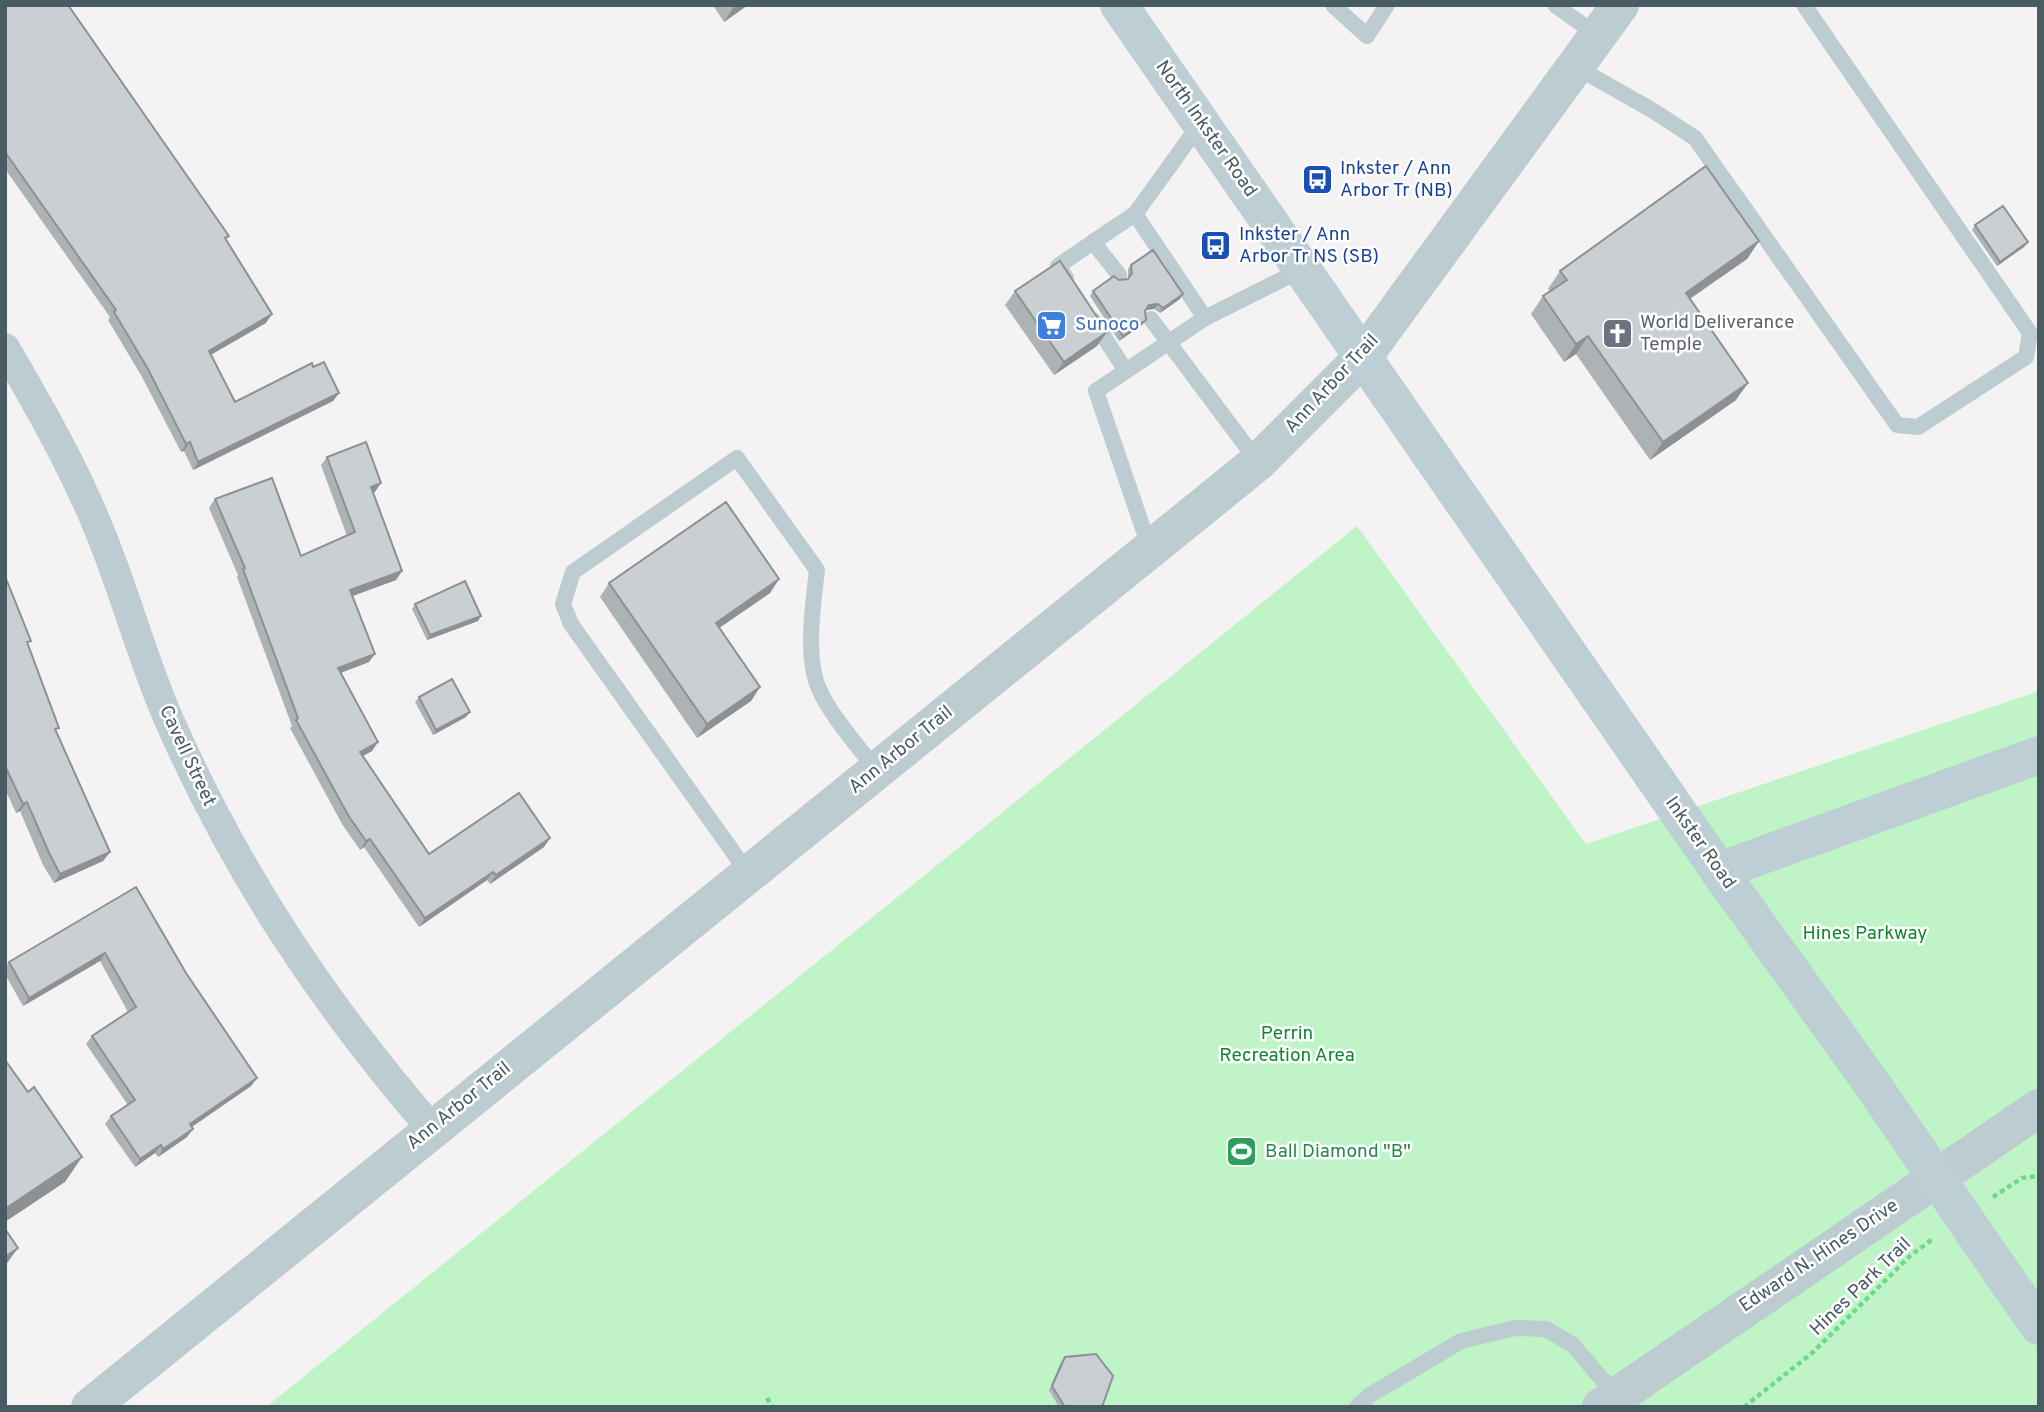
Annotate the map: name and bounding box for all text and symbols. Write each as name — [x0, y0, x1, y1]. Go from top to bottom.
street label: North Inkster Road — [1150, 56, 1262, 202]
place label: Inkster / Ann Arbor Tr (NB) — [1340, 157, 1453, 203]
bus stop icon: Inkster / Ann Arbor Tr (NB) — [1300, 163, 1334, 197]
place label: Inkster / Ann Arbor Tr NS (SB) — [1239, 223, 1379, 269]
bus stop icon: Inkster / Ann Arbor Tr NS (SB) — [1199, 229, 1233, 263]
supermarket icon: Sunoco — [1035, 308, 1069, 342]
place label: World Deliverance Temple — [1640, 311, 1794, 357]
place label: Sunoco — [1075, 313, 1139, 337]
church icon: World Deliverance Temple — [1600, 317, 1634, 351]
street label: Ann Arbor Trail — [1280, 329, 1384, 439]
street label: Ann Arbor Trail — [844, 701, 958, 799]
street label: Cavell Street — [153, 702, 221, 810]
street label: Inkster Road — [1659, 792, 1741, 894]
park label: Hines Parkway — [1803, 922, 1927, 946]
park label: Perrin Recreation Area — [1219, 1022, 1355, 1068]
street label: Ann Arbor Trail — [402, 1057, 516, 1155]
sports icon: Ball Diamond "B" — [1225, 1135, 1259, 1169]
place label: Ball Diamond "B" — [1265, 1140, 1411, 1164]
street label: Edward N. Hines Drive — [1735, 1194, 1903, 1318]
street label: Hines Park Trail — [1805, 1233, 1917, 1341]

